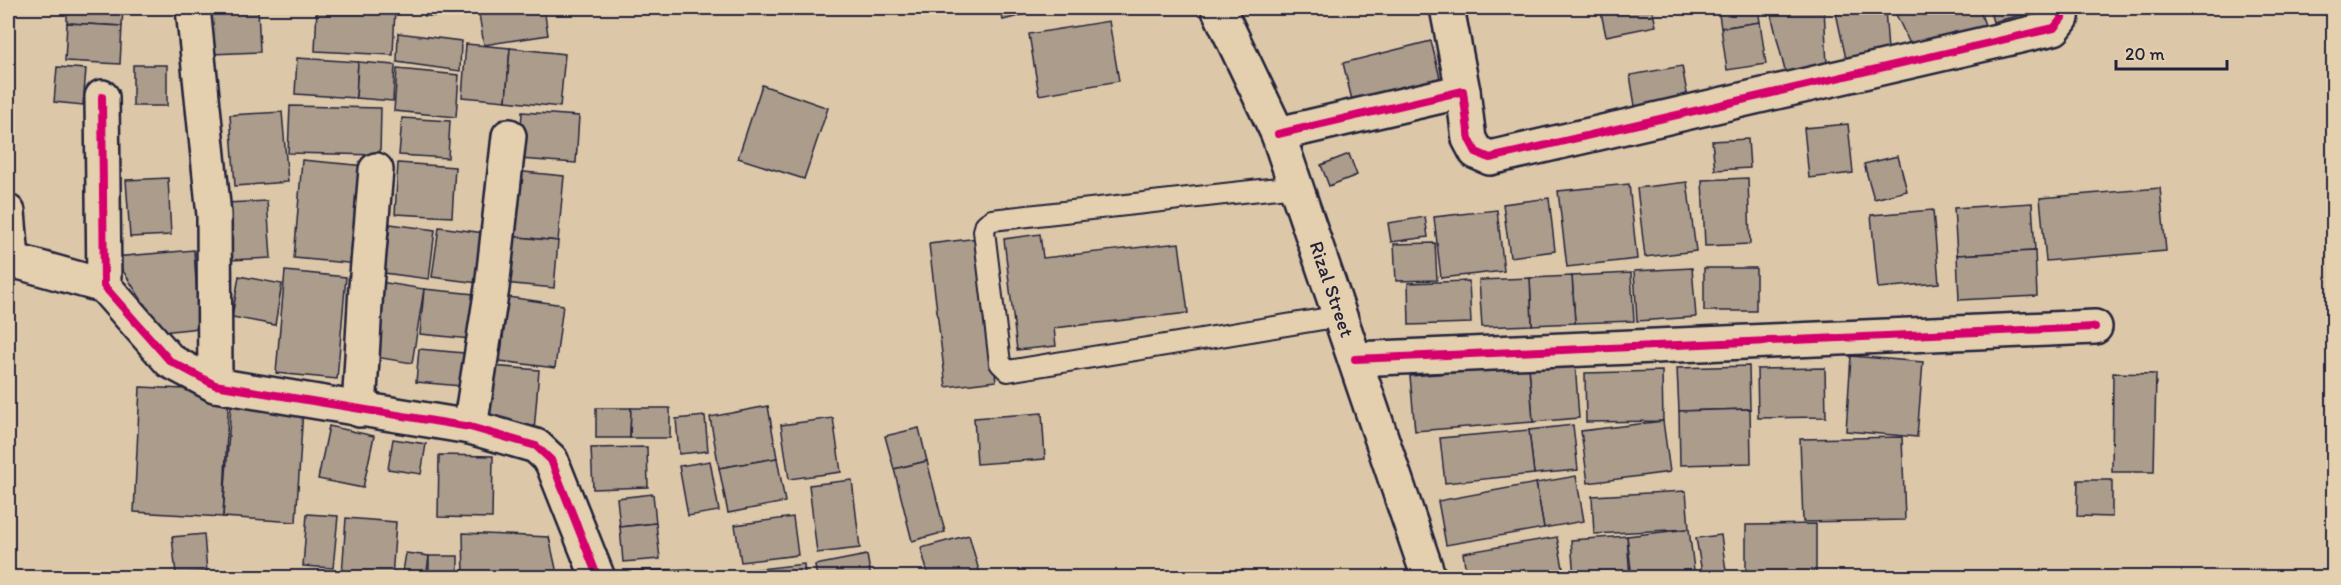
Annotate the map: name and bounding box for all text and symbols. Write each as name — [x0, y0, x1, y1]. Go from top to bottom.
scale bar — [2116, 33, 2227, 71]
text: 20 m — [2125, 43, 2165, 65]
street label: Rizal Street — [1304, 238, 1360, 341]

